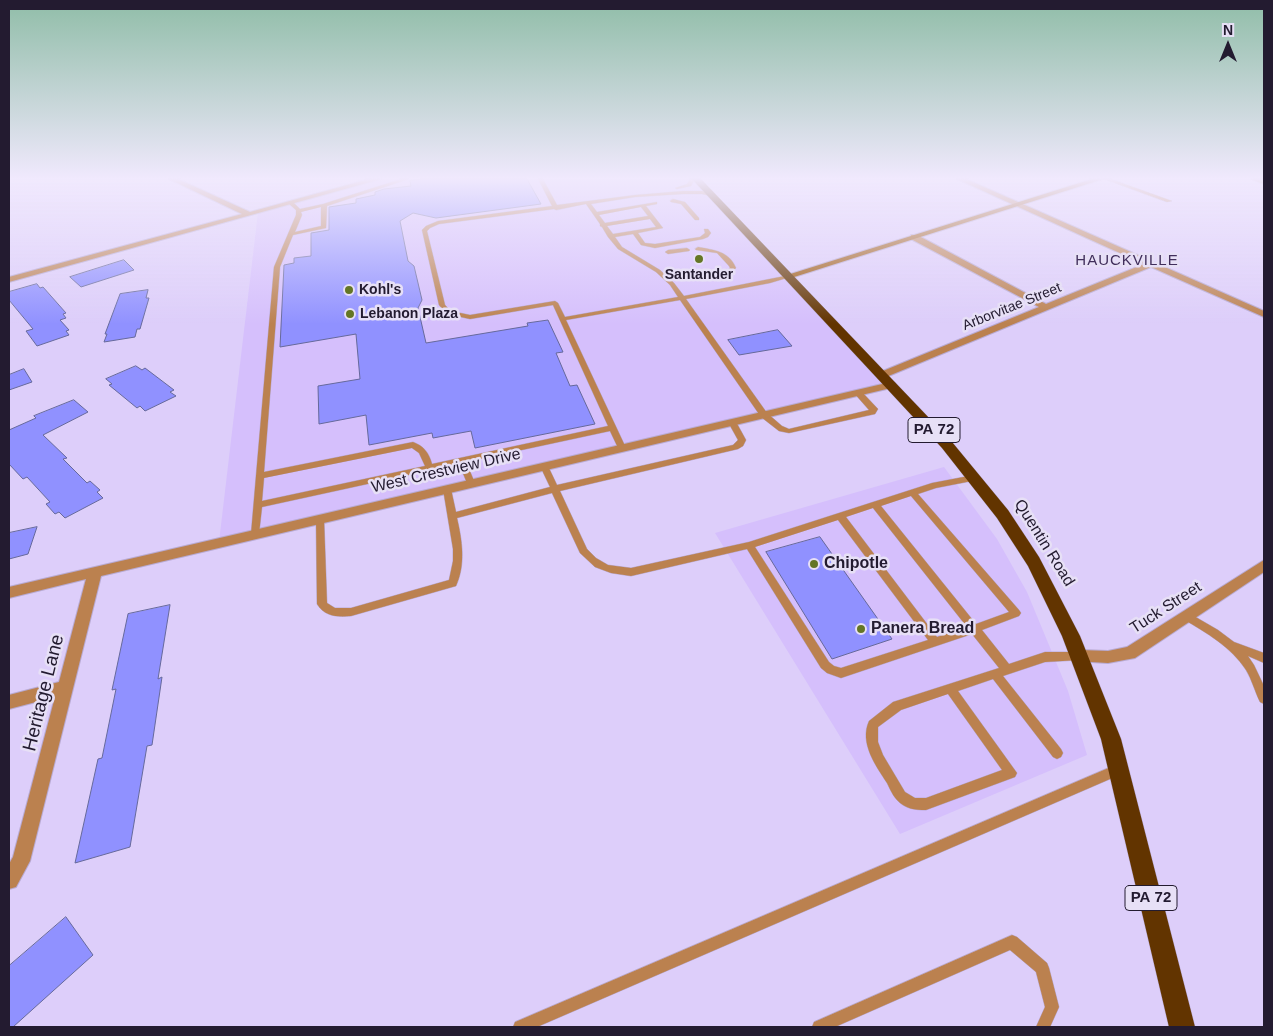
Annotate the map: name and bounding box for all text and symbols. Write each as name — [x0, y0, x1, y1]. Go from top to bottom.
north arrow — [1203, 20, 1253, 70]
text: N — [1223, 22, 1233, 38]
district label: HAUCKVILLE — [1074, 252, 1180, 270]
marker: Santander — [693, 253, 705, 265]
place label: Santander — [665, 267, 733, 283]
street label: Arborvitae Street — [960, 280, 1064, 334]
place label: Kohl's — [359, 282, 401, 298]
marker: Kohl's — [343, 284, 355, 296]
place label: Lebanon Plaza — [360, 306, 458, 322]
marker: Lebanon Plaza — [344, 308, 356, 320]
road number: PA 72 — [908, 418, 960, 442]
street label: West Crestview Drive — [369, 444, 523, 498]
street label: Quentin Road — [1010, 496, 1078, 590]
place label: Chipotle — [824, 554, 888, 574]
marker: Chipotle — [808, 558, 820, 570]
street label: Tuck Street — [1127, 578, 1205, 638]
place label: Panera Bread — [871, 619, 974, 639]
marker: Panera Bread — [855, 623, 867, 635]
street label: Heritage Lane — [19, 632, 69, 754]
road number: PA 72 — [1125, 886, 1177, 910]

